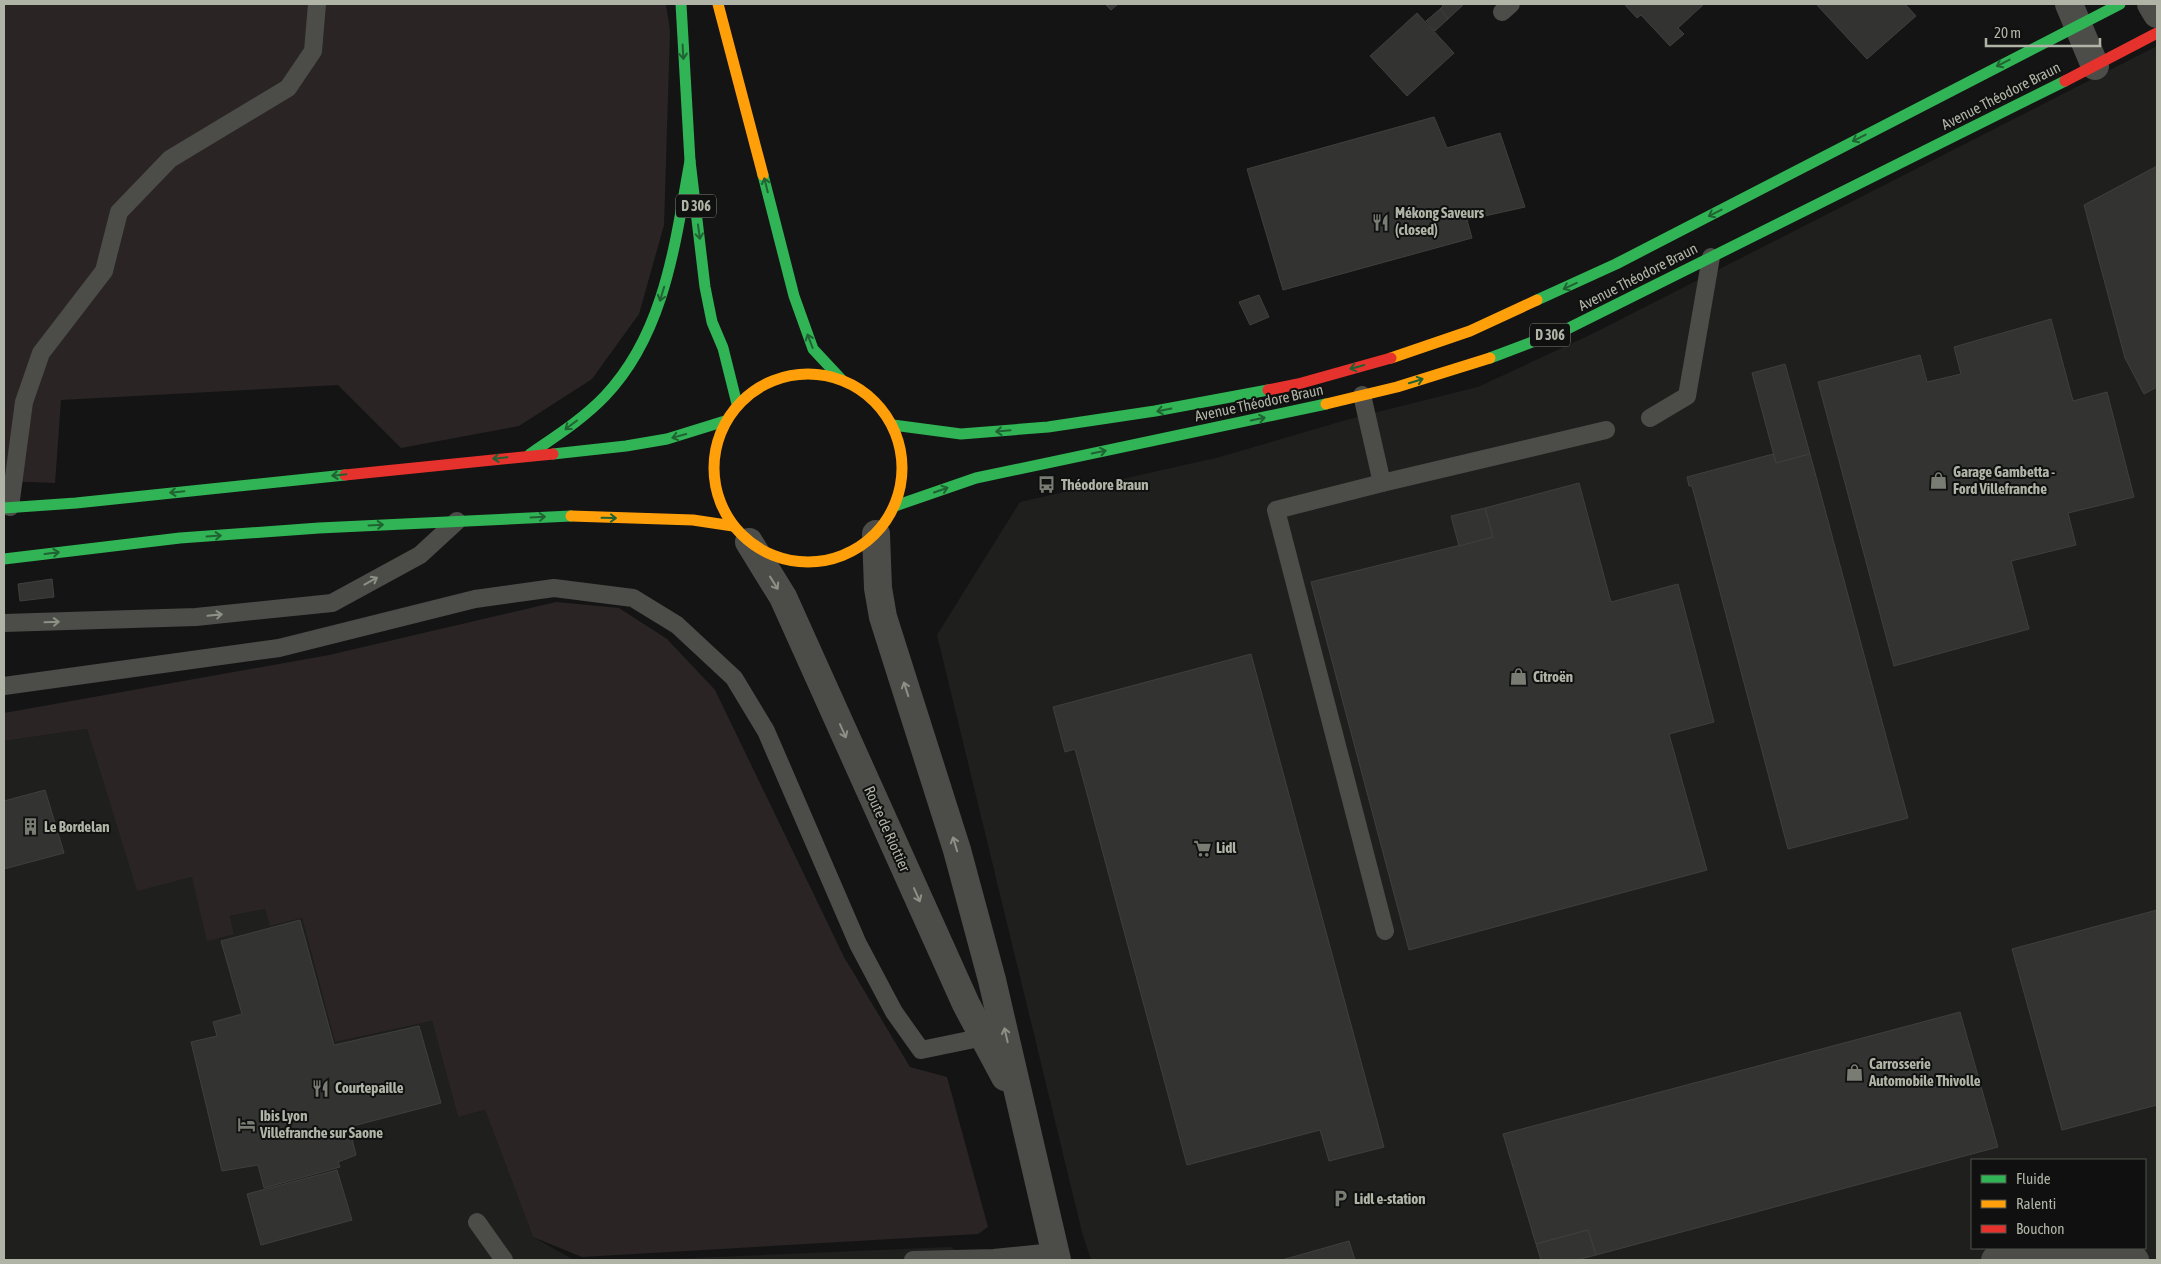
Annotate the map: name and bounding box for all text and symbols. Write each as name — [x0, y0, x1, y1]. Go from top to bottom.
scale bar — [1986, 15, 2100, 47]
text: 20 m — [1994, 24, 2021, 41]
one-way arrow — [679, 44, 688, 60]
street label: Avenue Théodore Braun — [1939, 58, 2063, 133]
one-way arrow — [1996, 58, 2011, 68]
one-way arrow — [1852, 134, 1867, 143]
one-way arrow — [761, 178, 770, 194]
road number: D 306 — [676, 195, 716, 218]
place label: Mékong Saveurs (closed) — [1395, 204, 1485, 238]
one-way arrow — [1708, 209, 1723, 218]
restaurant icon: Mékong Saveurs (closed) — [1371, 212, 1391, 232]
one-way arrow — [694, 223, 704, 239]
street label: Avenue Théodore Braun — [1576, 239, 1700, 314]
one-way arrow — [1563, 281, 1578, 291]
one-way arrow — [657, 286, 666, 302]
road number: D 306 — [1530, 324, 1570, 346]
one-way arrow — [805, 334, 814, 349]
one-way arrow — [1349, 363, 1365, 373]
one-way arrow — [1408, 376, 1424, 386]
street label: Avenue Théodore Braun — [1193, 381, 1325, 424]
one-way arrow — [1156, 405, 1172, 415]
one-way arrow — [1250, 414, 1266, 423]
one-way arrow — [565, 419, 578, 430]
one-way arrow — [995, 426, 1011, 436]
one-way arrow — [671, 432, 687, 442]
one-way arrow — [1091, 447, 1107, 456]
one-way arrow — [493, 453, 509, 463]
place label: Garage Gambetta - Ford Villefranche — [1953, 463, 2055, 497]
one-way arrow — [331, 470, 347, 480]
shop icon: Garage Gambetta - Ford Villefranche — [1929, 471, 1949, 491]
bus stop icon: Théodore Braun — [1037, 475, 1057, 495]
place label: Théodore Braun — [1061, 476, 1149, 493]
one-way arrow — [933, 485, 948, 494]
one-way arrow — [169, 487, 185, 497]
one-way arrow — [530, 513, 546, 522]
one-way arrow — [601, 513, 617, 522]
one-way arrow — [368, 521, 384, 530]
one-way arrow — [205, 531, 221, 541]
one-way arrow — [44, 548, 60, 558]
one-way arrow — [363, 576, 378, 586]
one-way arrow — [770, 576, 780, 590]
one-way arrow — [206, 610, 222, 620]
one-way arrow — [44, 617, 60, 626]
shop icon: Citroën — [1509, 667, 1529, 687]
place label: Citroën — [1533, 668, 1573, 685]
one-way arrow — [900, 681, 910, 697]
one-way arrow — [838, 723, 848, 738]
street label: Route de Riottier — [861, 783, 914, 875]
building icon: Le Bordelan — [20, 817, 40, 837]
place label: Le Bordelan — [44, 818, 109, 835]
one-way arrow — [949, 836, 959, 852]
supermarket icon: Lidl — [1192, 838, 1212, 858]
place label: Lidl — [1216, 839, 1237, 856]
one-way arrow — [912, 887, 922, 902]
one-way arrow — [1001, 1027, 1010, 1043]
place label: Carrosserie Automobile Thivolle — [1868, 1055, 1981, 1089]
shop icon: Carrosserie Automobile Thivolle — [1845, 1063, 1865, 1083]
restaurant icon: Courtepaille — [311, 1078, 331, 1098]
place label: Courtepaille — [335, 1079, 404, 1096]
place label: Ibis Lyon Villefranche sur Saone — [259, 1107, 383, 1141]
hotel icon: Ibis Lyon Villefranche sur Saone — [236, 1115, 256, 1135]
legend — [1971, 1159, 2146, 1249]
text: Fluide — [2016, 1170, 2051, 1187]
parking icon: Lidl e-station — [1330, 1189, 1350, 1209]
place label: Lidl e-station — [1354, 1190, 1426, 1207]
text: Ralenti — [2016, 1195, 2056, 1212]
text: Bouchon — [2016, 1220, 2065, 1237]

